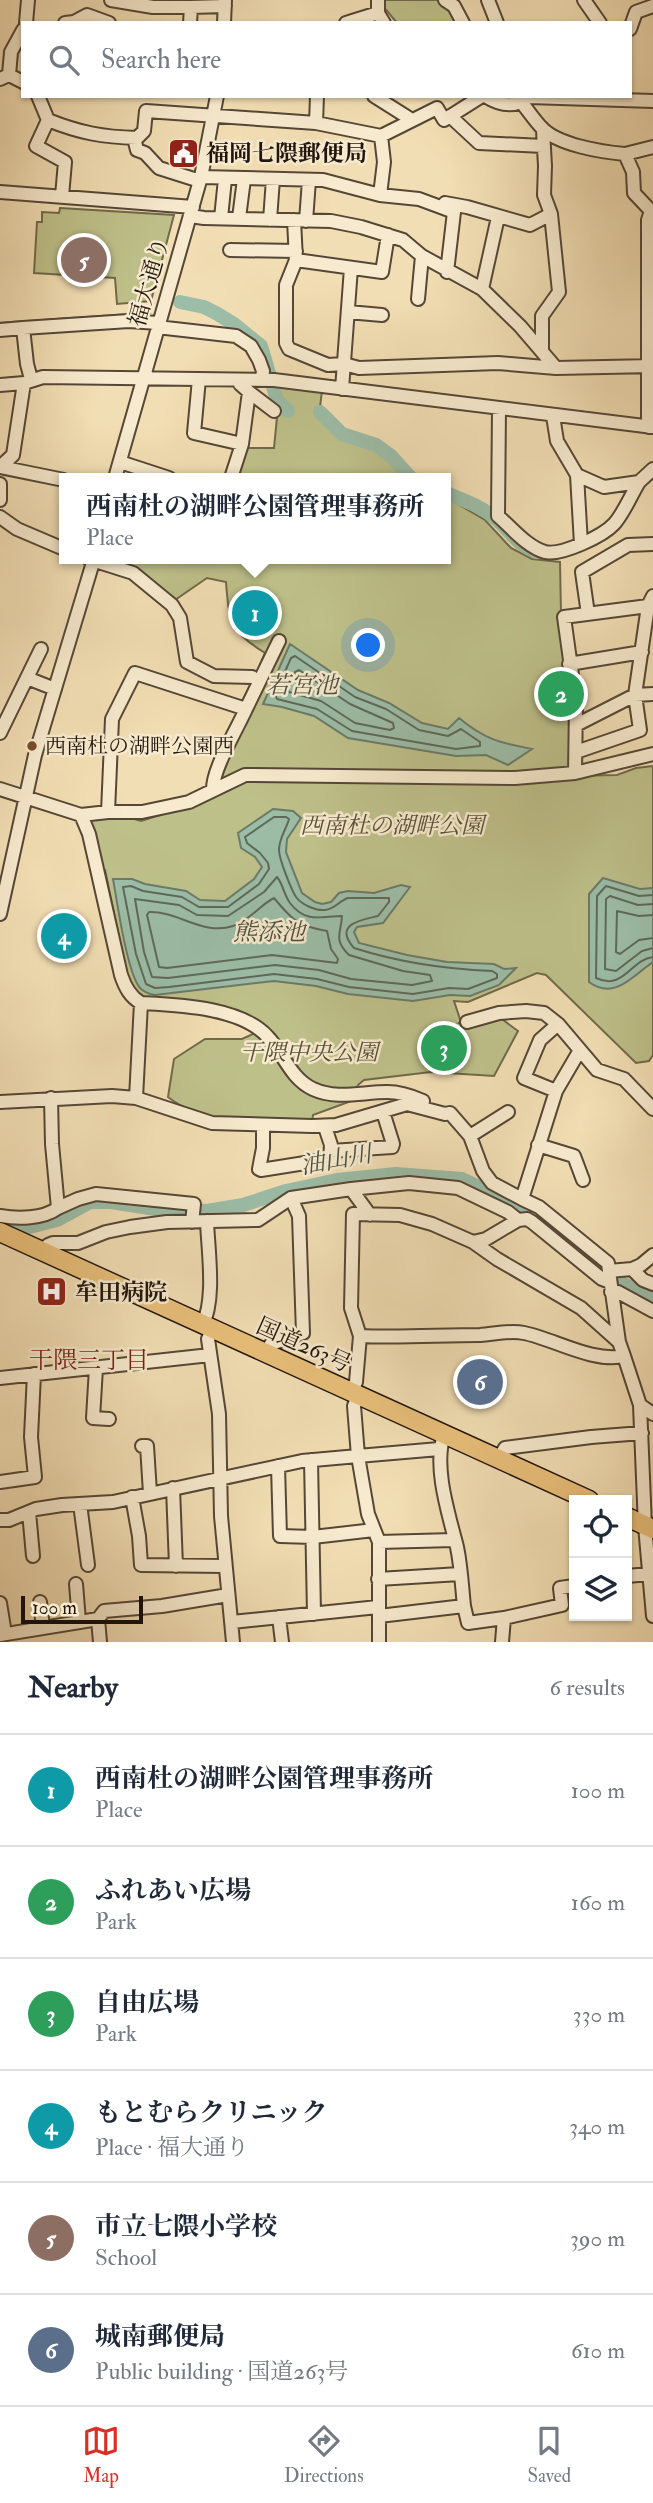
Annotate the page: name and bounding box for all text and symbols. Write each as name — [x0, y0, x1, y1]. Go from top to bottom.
search box — [21, 21, 632, 98]
icon: search — [45, 41, 83, 79]
text: Search here — [101, 44, 221, 76]
public building icon: 福岡七隈郵便局 — [166, 136, 200, 170]
place label: 福岡七隈郵便局 — [206, 139, 367, 168]
pin: 5 — [61, 234, 107, 286]
street label: 福大通り — [122, 234, 176, 330]
popup — [59, 473, 451, 564]
text: 西南杜の湖畔公園管理事務所 — [86, 491, 424, 523]
text: Place — [86, 523, 134, 552]
pin: 1 — [232, 587, 278, 639]
your location — [351, 628, 385, 662]
pin: 2 — [538, 668, 584, 720]
water label: 若宮池 — [266, 670, 341, 701]
place label: 西南杜の湖畔公園西 — [45, 733, 234, 760]
marker: 西南杜の湖畔公園西 — [25, 739, 39, 753]
park label: 西南杜の湖畔公園 — [300, 811, 488, 840]
pin: 4 — [41, 910, 87, 962]
water label: 熊添池 — [233, 917, 308, 948]
pin: 3 — [421, 1022, 467, 1074]
park label: 干隈中央公園 — [240, 1038, 382, 1067]
water label: 油山川 — [298, 1138, 377, 1182]
hospital icon: 牟田病院 — [35, 1275, 69, 1309]
place label: 牟田病院 — [75, 1278, 167, 1307]
street label: 国道263号 — [252, 1311, 356, 1379]
district label: 干隈三丁目 — [29, 1345, 149, 1376]
pin: 6 — [457, 1356, 503, 1408]
map controls — [569, 1495, 632, 1621]
button: locate — [569, 1495, 632, 1558]
button: layers — [569, 1558, 632, 1621]
scale bar — [21, 1593, 144, 1625]
text: 100 m — [32, 1596, 77, 1620]
text: Nearby — [28, 1669, 118, 1706]
text: 6 results — [550, 1673, 625, 1702]
text: 西南杜の湖畔公園管理事務所 — [95, 1763, 433, 1795]
text: 1 — [47, 1776, 55, 1805]
text: 100 m — [571, 1776, 625, 1805]
text: Place — [95, 1795, 143, 1824]
text: ふれあい広場 — [95, 1875, 251, 1907]
text: 2 — [45, 1888, 57, 1917]
text: 160 m — [571, 1888, 625, 1917]
text: Park — [95, 1907, 137, 1936]
text: 自由広場 — [95, 1987, 199, 2019]
text: 3 — [47, 2000, 55, 2029]
text: 330 m — [573, 2000, 625, 2029]
text: Park — [95, 2019, 137, 2048]
text: もとむらクリニック — [95, 2097, 327, 2129]
text: 4 — [45, 2112, 57, 2141]
text: 340 m — [569, 2112, 625, 2141]
text: Place · 福大通り — [95, 2133, 249, 2162]
text: 市立七隈小学校 — [95, 2211, 277, 2243]
text: 5 — [46, 2224, 56, 2253]
text: 390 m — [570, 2224, 625, 2253]
text: School — [95, 2243, 157, 2272]
text: 城南郵便局 — [95, 2321, 225, 2353]
text: 6 — [45, 2336, 57, 2365]
text: 610 m — [571, 2336, 625, 2365]
text: Public building · 国道263号 — [95, 2357, 348, 2386]
tab: Map — [82, 2422, 120, 2488]
tab: Directions — [284, 2422, 364, 2488]
tab: Saved — [528, 2422, 571, 2488]

